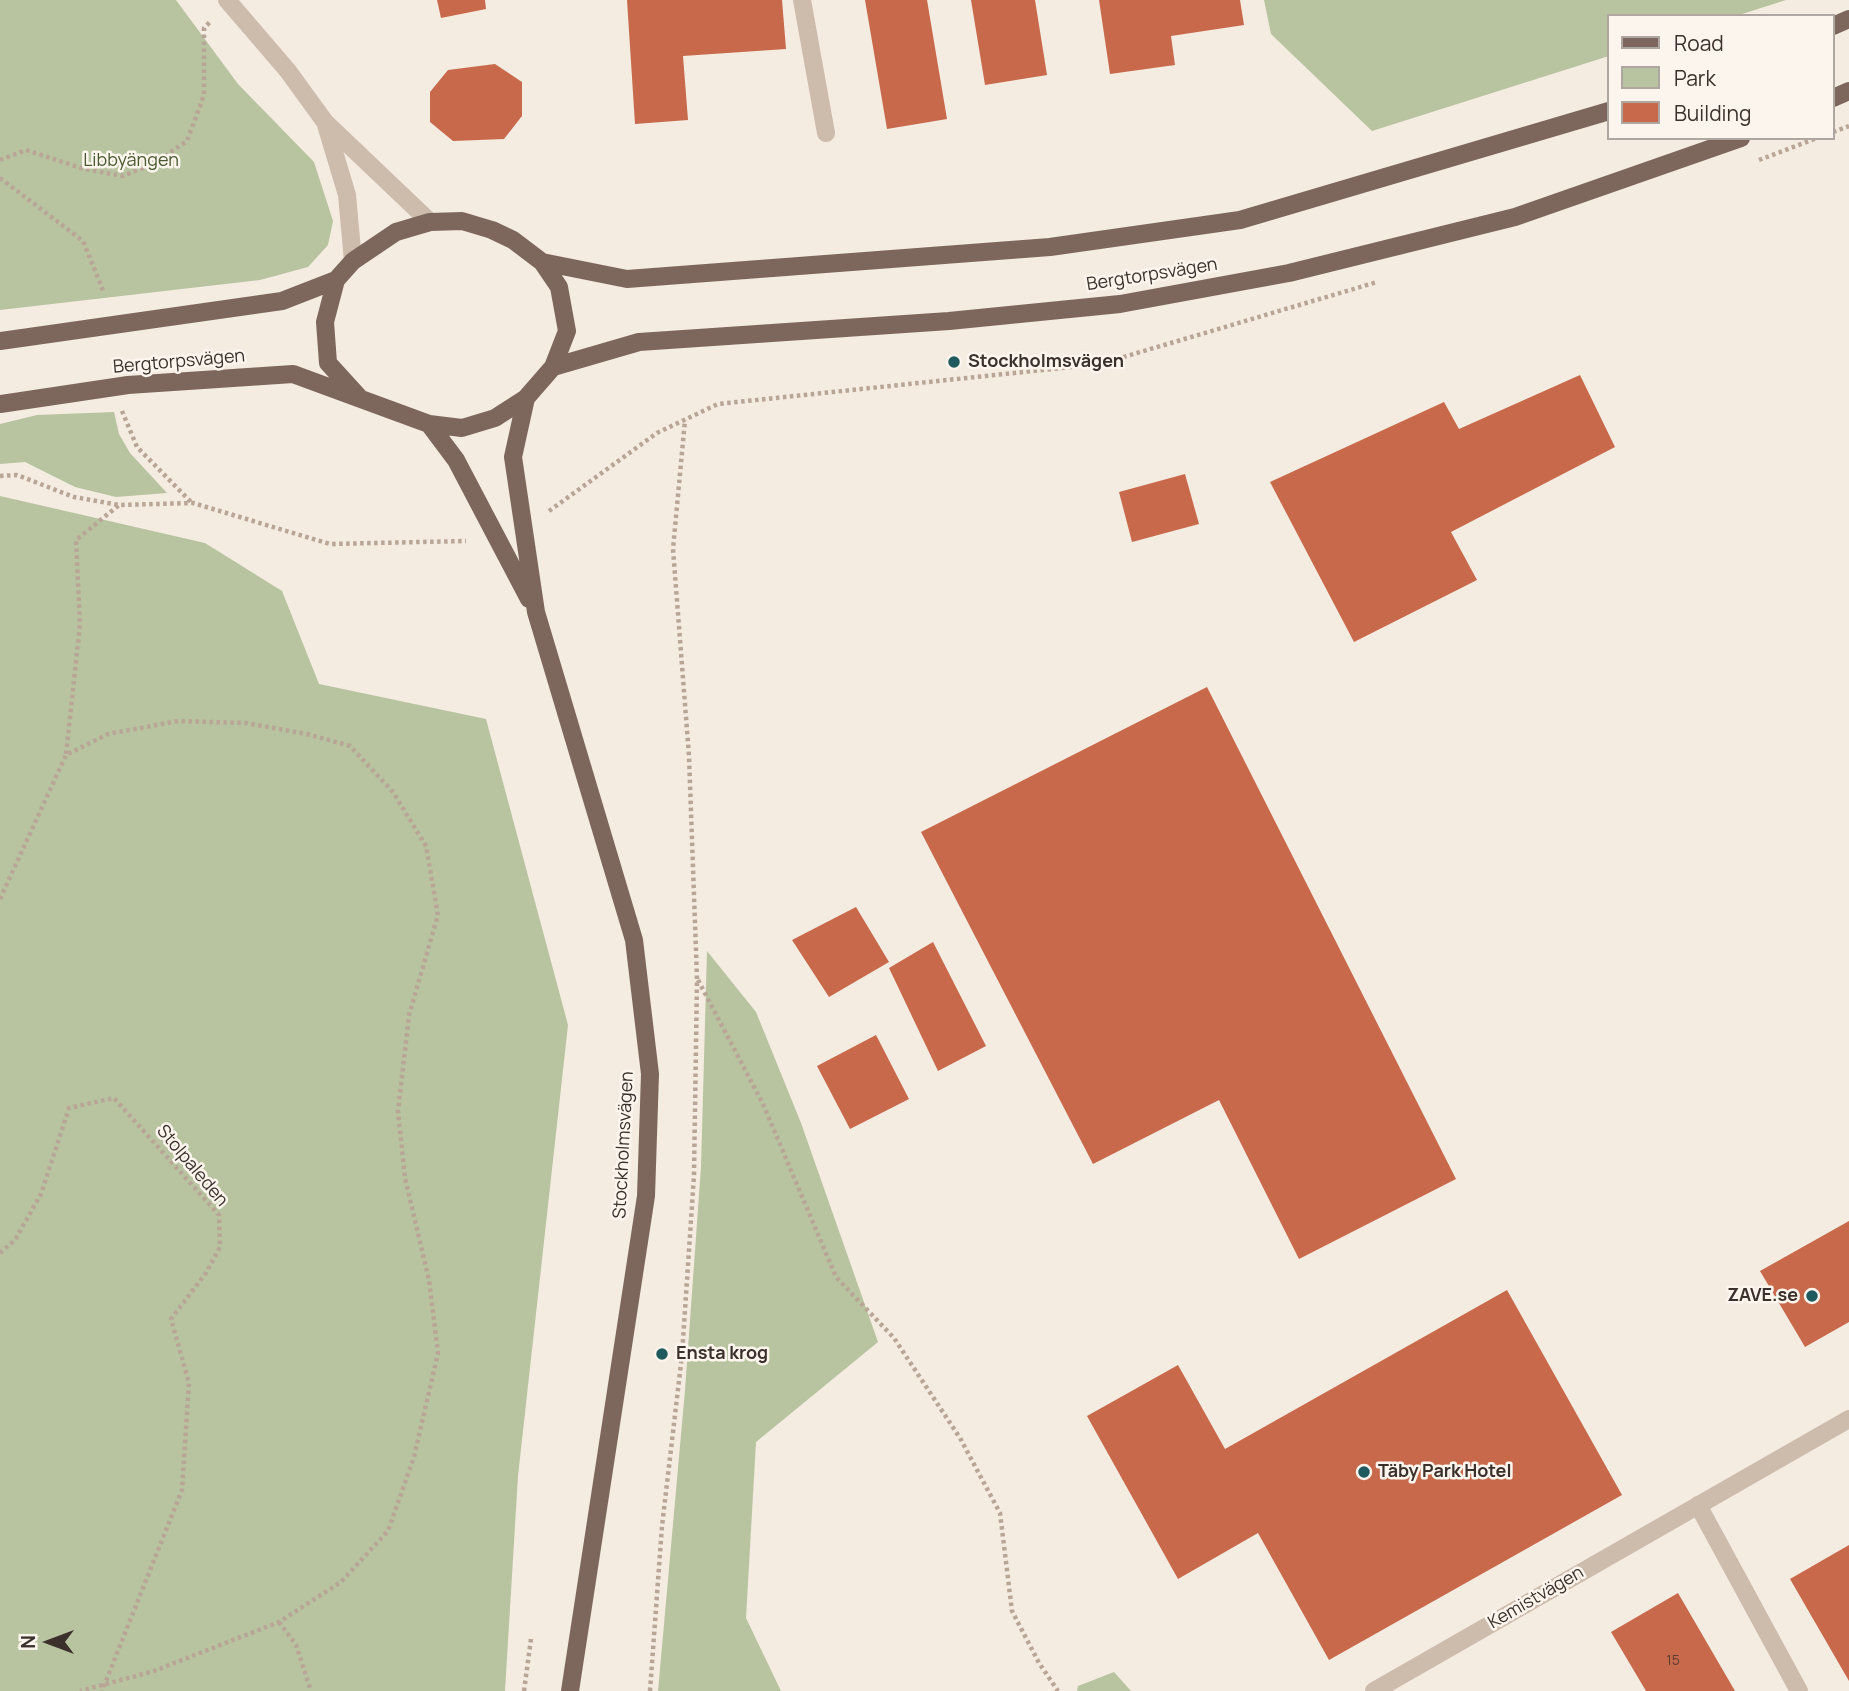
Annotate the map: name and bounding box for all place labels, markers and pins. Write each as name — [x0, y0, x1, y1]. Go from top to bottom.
place label: Stockholmsvägen — [968, 351, 1124, 373]
marker: Stockholmsvägen — [946, 354, 962, 370]
place label: ZAVE.se — [1727, 1285, 1798, 1307]
marker: ZAVE.se — [1804, 1288, 1820, 1304]
place label: Ensta krog — [676, 1343, 768, 1365]
marker: Ensta krog — [654, 1346, 670, 1362]
place label: Täby Park Hotel — [1378, 1461, 1512, 1483]
marker: Täby Park Hotel — [1356, 1464, 1372, 1480]

